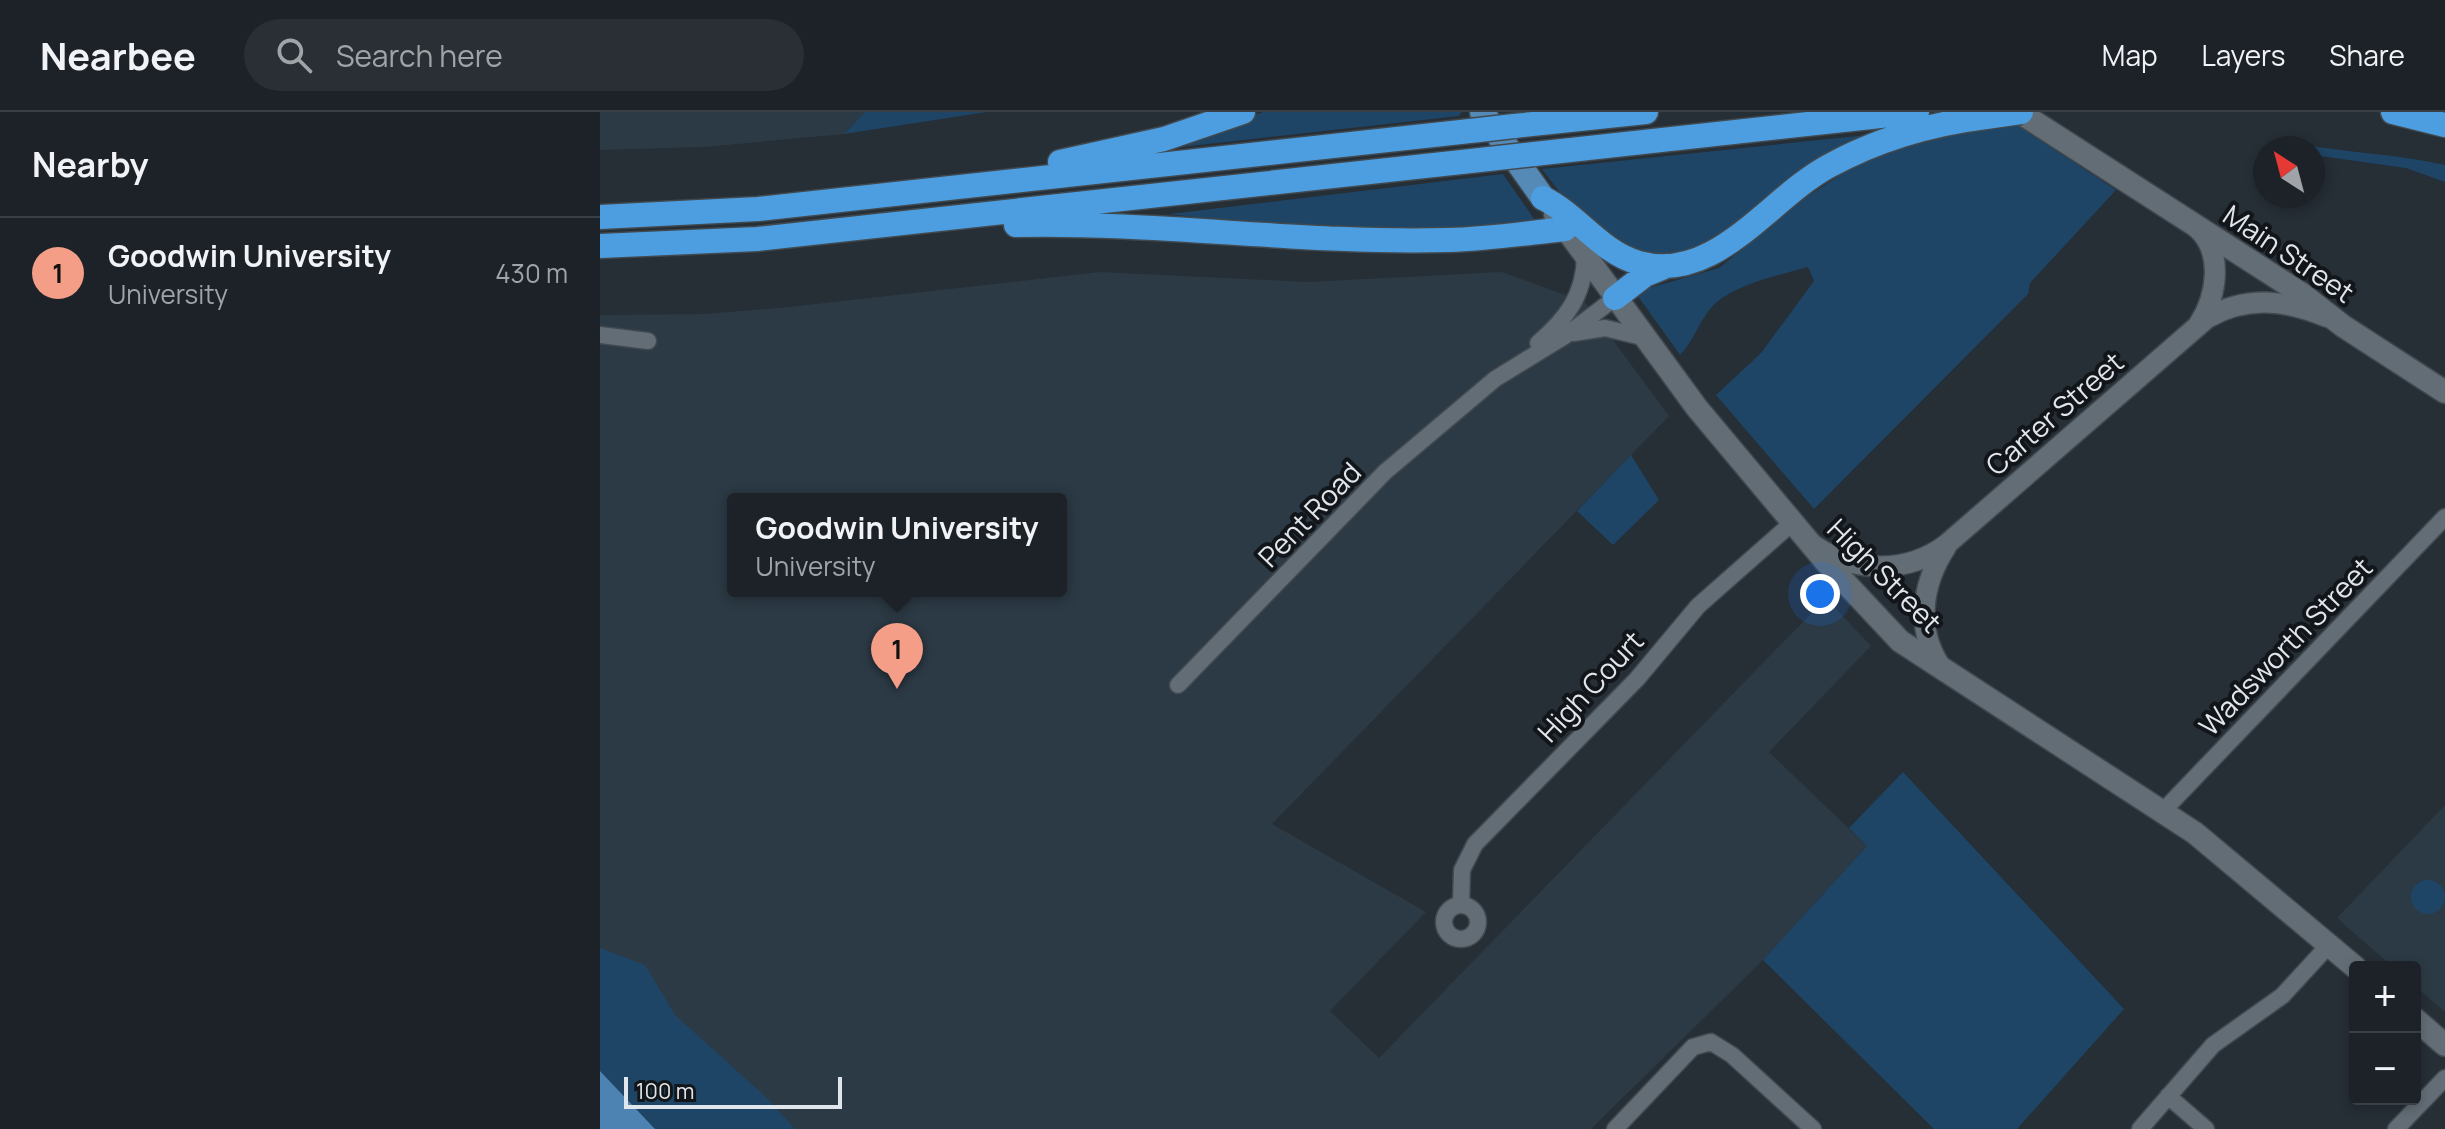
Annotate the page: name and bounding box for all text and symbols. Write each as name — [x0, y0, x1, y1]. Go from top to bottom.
search box — [244, 19, 804, 91]
text: Nearbee — [40, 29, 196, 81]
icon: search — [272, 33, 316, 77]
text: Search here — [336, 35, 503, 76]
text: Map — [2102, 36, 2158, 74]
text: Layers — [2202, 36, 2285, 74]
text: Share — [2329, 36, 2405, 74]
north arrow — [2253, 136, 2325, 208]
text: Nearby — [32, 141, 148, 187]
street label: Main Street — [2216, 195, 2362, 311]
text: Goodwin University — [108, 235, 391, 276]
text: 1 — [52, 255, 64, 291]
text: 430 m — [495, 255, 568, 291]
text: University — [108, 276, 228, 312]
street label: Carter Street — [1977, 343, 2131, 483]
street label: Pent Road — [1249, 453, 1369, 575]
popup — [727, 493, 1067, 597]
text: Goodwin University — [756, 507, 1039, 548]
street label: High Street — [1820, 510, 1950, 640]
text: University — [756, 548, 875, 584]
street label: Wadsworth Street — [2190, 548, 2380, 744]
your location — [1800, 574, 1840, 614]
street label: High Court — [1529, 622, 1651, 750]
pin: 1 — [871, 623, 923, 689]
map controls — [2349, 961, 2421, 1105]
button: + — [2349, 961, 2421, 1033]
button: − — [2349, 1033, 2421, 1105]
scale bar — [624, 1073, 842, 1109]
text: 100 m — [636, 1076, 694, 1106]

